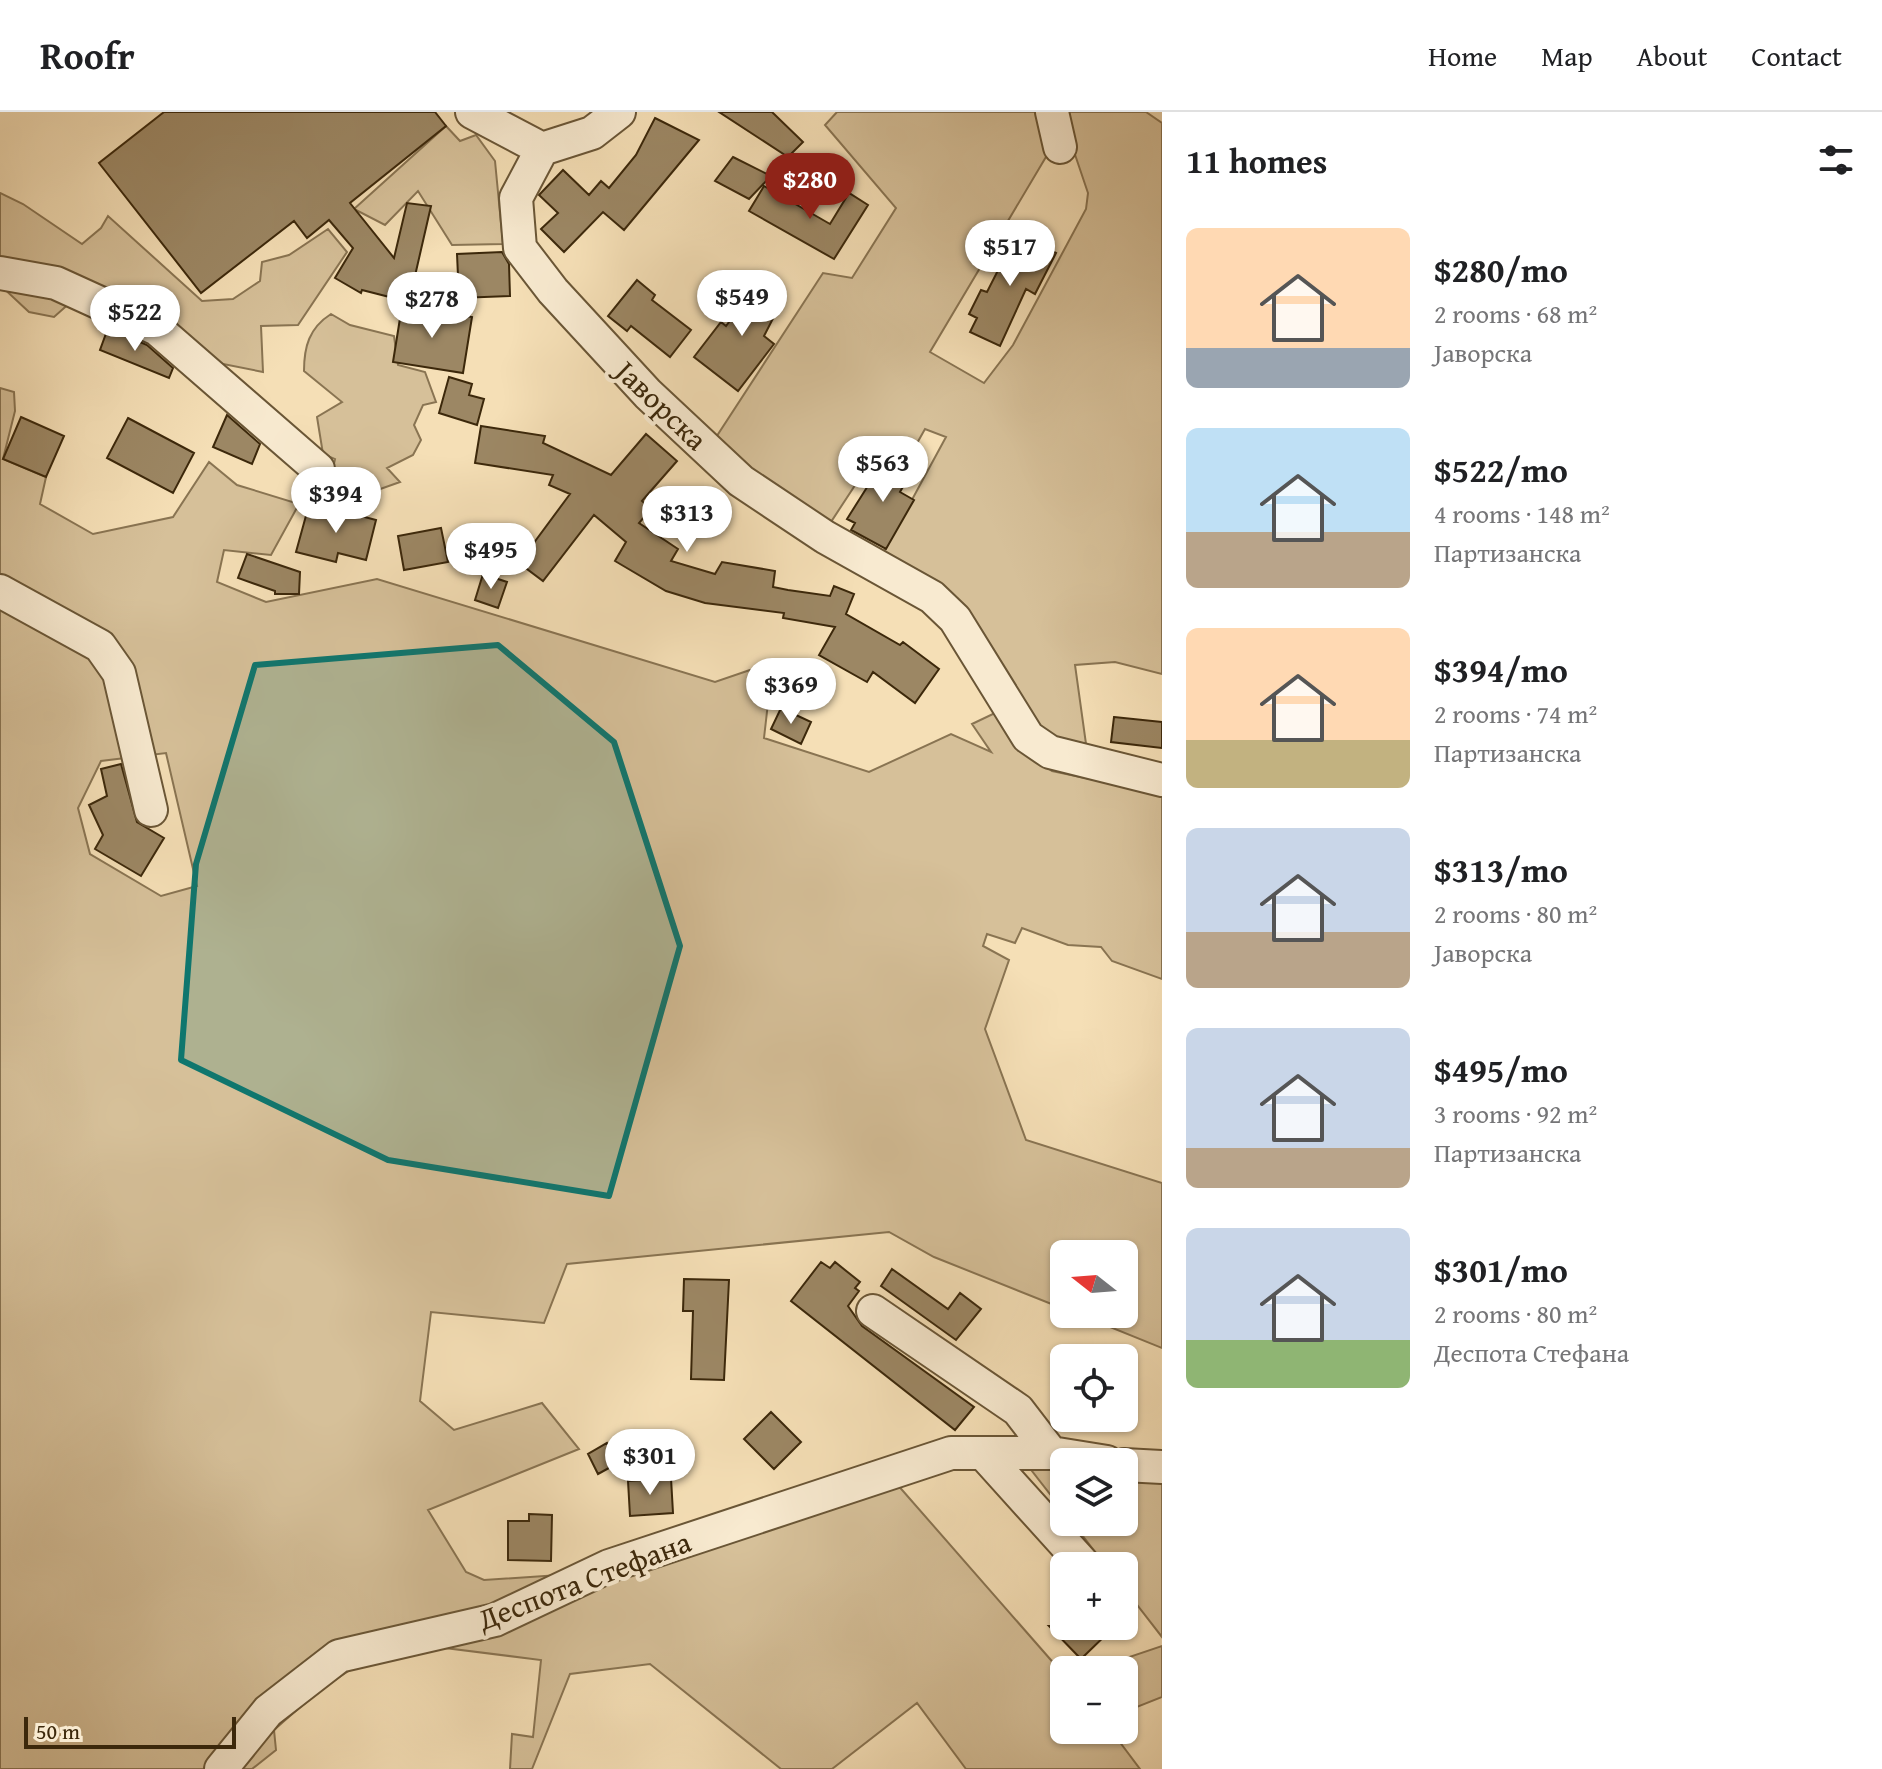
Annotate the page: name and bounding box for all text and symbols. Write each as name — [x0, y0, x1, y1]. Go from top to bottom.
text: Roofr — [40, 27, 135, 83]
text: Home — [1428, 35, 1497, 76]
text: Map — [1541, 35, 1593, 76]
text: About — [1637, 35, 1707, 76]
text: Contact — [1751, 35, 1842, 76]
text: 11 homes — [1186, 136, 1327, 185]
icon: filters — [1814, 138, 1858, 182]
pin: $280 — [763, 153, 857, 221]
text: $280 — [783, 159, 837, 198]
pin: $517 — [963, 220, 1057, 288]
text: $517 — [983, 226, 1037, 265]
text: $280/mo — [1434, 245, 1568, 294]
icon: home — [1250, 260, 1346, 356]
pin: $549 — [695, 270, 789, 338]
pin: $278 — [385, 272, 479, 340]
text: $549 — [715, 276, 769, 315]
text: $278 — [405, 278, 459, 317]
pin: $522 — [88, 285, 182, 353]
text: $522 — [108, 291, 162, 330]
text: 2 rooms · 68 m² — [1434, 294, 1597, 333]
text: Јаворска — [1434, 333, 1532, 372]
street label: Јаворска — [603, 347, 718, 461]
pin: $563 — [836, 436, 930, 504]
text: $563 — [856, 442, 910, 481]
text: $522/mo — [1434, 445, 1568, 494]
icon: home — [1250, 460, 1346, 556]
pin: $394 — [289, 467, 383, 535]
text: $394 — [309, 473, 363, 512]
pin: $313 — [640, 486, 734, 554]
text: $313 — [660, 492, 714, 531]
text: 4 rooms · 148 m² — [1434, 494, 1610, 533]
pin: $495 — [444, 523, 538, 591]
text: $495 — [464, 529, 518, 568]
text: Партизанска — [1434, 533, 1581, 572]
text: $394/mo — [1434, 645, 1568, 694]
pin: $369 — [744, 658, 838, 726]
icon: home — [1250, 660, 1346, 756]
text: $369 — [764, 664, 818, 703]
text: 2 rooms · 74 m² — [1434, 694, 1597, 733]
text: Партизанска — [1434, 733, 1581, 772]
text: $313/mo — [1434, 845, 1568, 894]
icon: home — [1250, 860, 1346, 956]
text: 2 rooms · 80 m² — [1434, 894, 1597, 933]
text: Јаворска — [1434, 933, 1532, 972]
text: $495/mo — [1434, 1045, 1568, 1094]
icon: home — [1250, 1060, 1346, 1156]
text: 3 rooms · 92 m² — [1434, 1094, 1597, 1133]
text: Партизанска — [1434, 1133, 1581, 1172]
north arrow — [1050, 1240, 1138, 1328]
map controls — [1050, 1240, 1138, 1744]
text: $301/mo — [1434, 1245, 1568, 1294]
icon: home — [1250, 1260, 1346, 1356]
text: 2 rooms · 80 m² — [1434, 1294, 1597, 1333]
text: Деспота Стефана — [1434, 1333, 1629, 1372]
button: locate — [1050, 1344, 1138, 1432]
pin: $301 — [603, 1429, 697, 1497]
text: $301 — [623, 1435, 677, 1474]
button: layers — [1050, 1448, 1138, 1536]
street label: Деспота Стефана — [470, 1519, 698, 1641]
button: + — [1050, 1552, 1138, 1640]
button: − — [1050, 1656, 1138, 1744]
scale bar — [24, 1713, 236, 1749]
text: 50 m — [36, 1715, 80, 1747]

